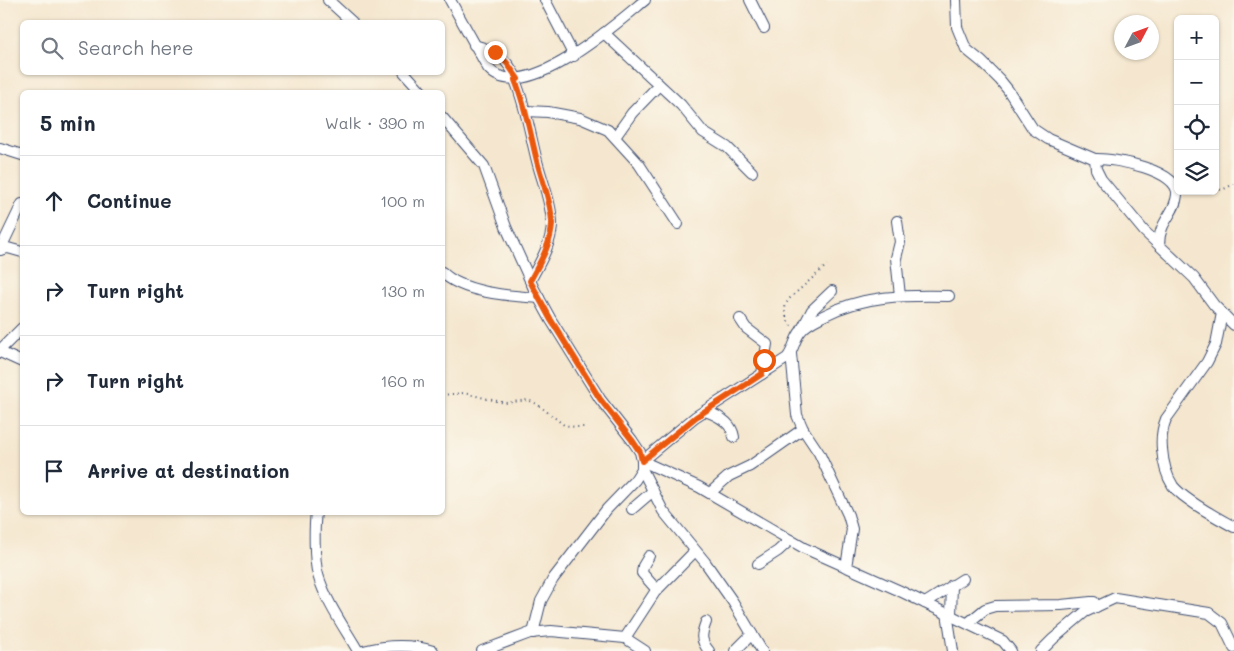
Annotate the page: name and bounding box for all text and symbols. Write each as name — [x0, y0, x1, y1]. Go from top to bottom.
north arrow — [1114, 15, 1159, 60]
map controls — [1174, 15, 1219, 195]
button: + — [1174, 15, 1219, 60]
search box — [20, 20, 445, 75]
icon: search — [38, 34, 66, 62]
text: Search here — [78, 35, 194, 60]
route end — [484, 41, 507, 64]
button: − — [1174, 60, 1219, 105]
button: locate — [1174, 105, 1219, 150]
text: 5 min — [40, 109, 96, 136]
text: Walk · 390 m — [325, 112, 425, 133]
button: layers — [1174, 150, 1219, 195]
icon: ahead — [40, 187, 68, 215]
text: Continue — [87, 188, 172, 213]
text: 100 m — [380, 190, 425, 211]
icon: right — [40, 277, 68, 305]
text: Turn right — [87, 278, 184, 303]
text: 130 m — [381, 280, 425, 301]
route start — [753, 349, 776, 372]
icon: right — [40, 367, 68, 395]
text: Turn right — [87, 368, 184, 393]
text: 160 m — [380, 370, 425, 391]
icon: arrive — [40, 457, 68, 485]
text: Arrive at destination — [87, 458, 290, 483]

